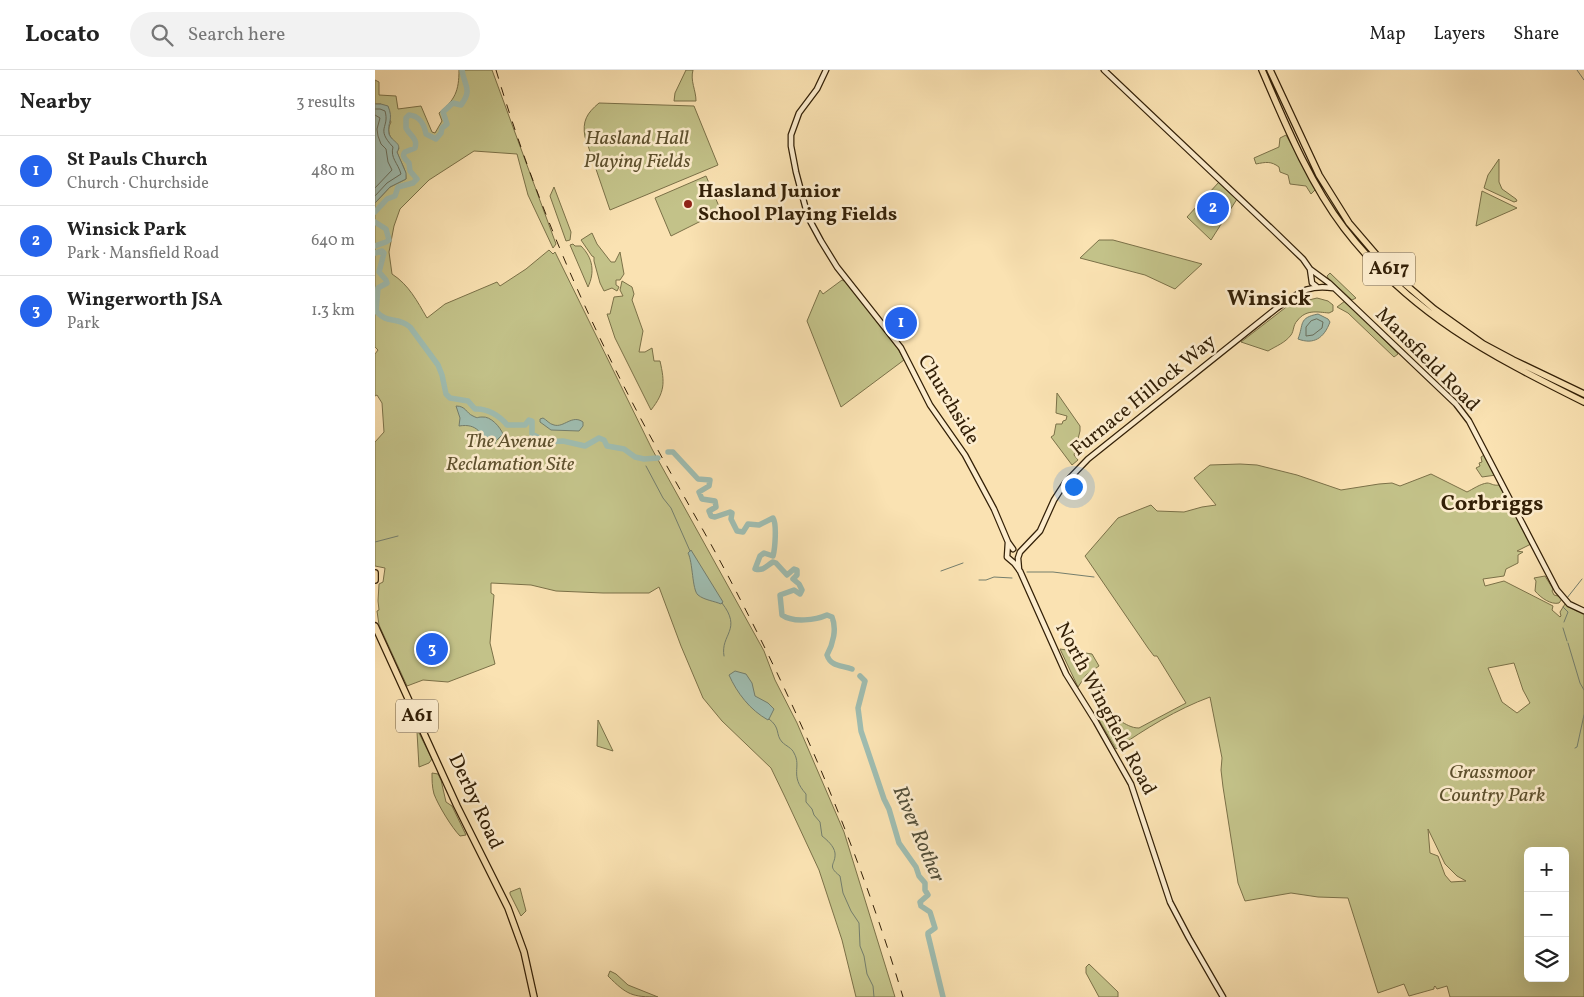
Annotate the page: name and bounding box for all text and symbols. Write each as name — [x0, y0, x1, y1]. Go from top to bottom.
search box — [130, 12, 480, 57]
text: Locato — [25, 18, 100, 52]
icon: search — [148, 21, 176, 49]
text: Search here — [188, 22, 285, 48]
text: Map — [1369, 22, 1405, 47]
text: Layers — [1433, 22, 1485, 47]
text: Share — [1513, 22, 1559, 47]
text: Nearby — [20, 88, 91, 117]
text: 3 results — [296, 92, 355, 114]
park label: Hasland Hall Playing Fields — [583, 125, 691, 176]
text: St Pauls Church — [67, 147, 208, 173]
text: 1 — [33, 160, 39, 182]
text: 480 m — [311, 160, 355, 182]
text: Church · Churchside — [67, 173, 209, 195]
place label: Hasland Junior School Playing Fields — [698, 178, 897, 229]
pin: 2 — [1197, 189, 1229, 227]
marker: Hasland Junior School Playing Fields — [682, 198, 694, 210]
text: Winsick Park — [67, 217, 187, 243]
text: 2 — [32, 230, 40, 252]
text: 640 m — [311, 230, 355, 252]
text: Park · Mansfield Road — [67, 243, 219, 265]
road number: A617 — [1363, 252, 1415, 285]
district label: Winsick — [1227, 284, 1311, 315]
text: Wingerworth JSA — [67, 287, 222, 313]
text: 3 — [32, 300, 40, 322]
text: 1.3 km — [311, 300, 355, 322]
street label: Mansfield Road — [1368, 301, 1486, 419]
pin: 1 — [885, 304, 917, 342]
text: Park — [67, 313, 100, 335]
street label: Furnace Hillock Way — [1065, 328, 1223, 463]
street label: Churchside — [910, 350, 986, 450]
park label: The Avenue Reclamation Site — [446, 428, 575, 479]
your location — [1061, 474, 1087, 500]
district label: Corbriggs — [1441, 489, 1543, 520]
street label: North Wingfield Road — [1048, 618, 1162, 800]
pin: 3 — [416, 630, 448, 668]
road number: A61 — [396, 700, 438, 732]
street label: Derby Road — [441, 750, 509, 854]
park label: Grassmoor Country Park — [1439, 759, 1545, 810]
water label: River Rother — [885, 781, 951, 887]
map controls — [1524, 847, 1569, 982]
button: + — [1524, 847, 1569, 892]
button: − — [1524, 892, 1569, 937]
button: layers — [1524, 937, 1569, 982]

